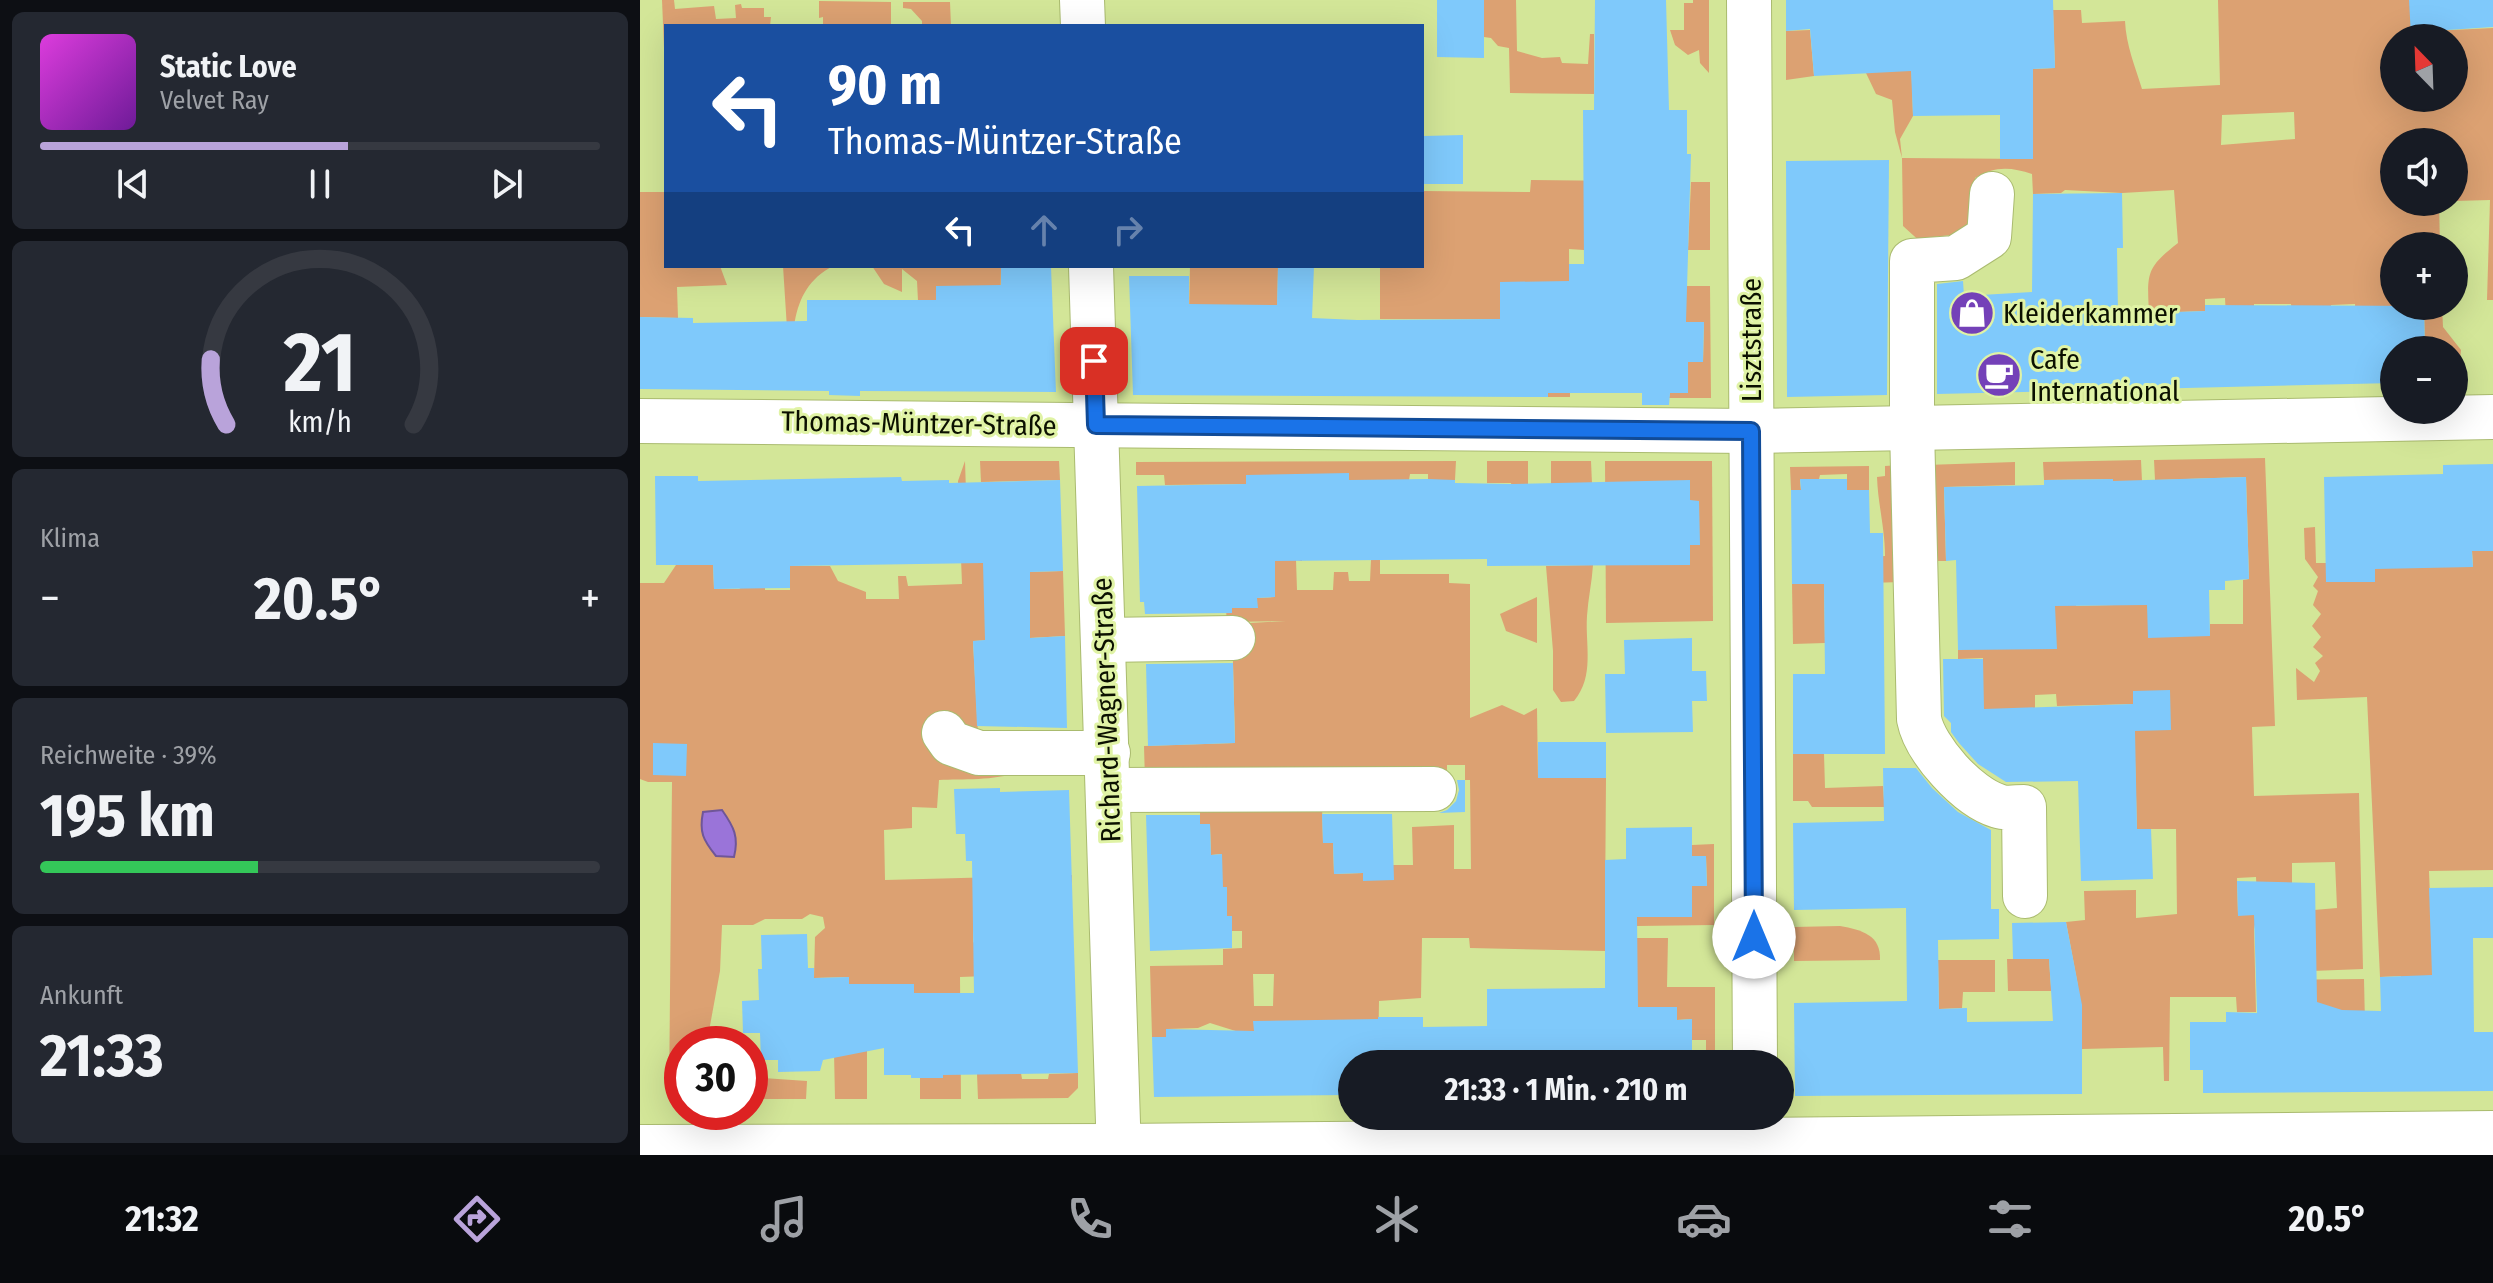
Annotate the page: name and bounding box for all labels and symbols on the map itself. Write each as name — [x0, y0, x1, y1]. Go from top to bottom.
north arrow — [2380, 24, 2468, 112]
street label: Lisztstraße — [1735, 278, 1768, 402]
shop icon: Kleiderkammer — [1948, 289, 1996, 337]
place label: Kleiderkammer — [2003, 297, 2178, 330]
pin — [1060, 327, 1128, 395]
place label: Cafe International — [2030, 343, 2179, 408]
cafe icon: Cafe International — [1975, 351, 2023, 399]
street label: Thomas-Müntzer-Straße — [781, 405, 1057, 442]
street label: Richard-Wagner-Straße — [1085, 577, 1128, 843]
position arrow — [1712, 895, 1796, 979]
speed limit sign: 30 — [664, 1026, 768, 1130]

